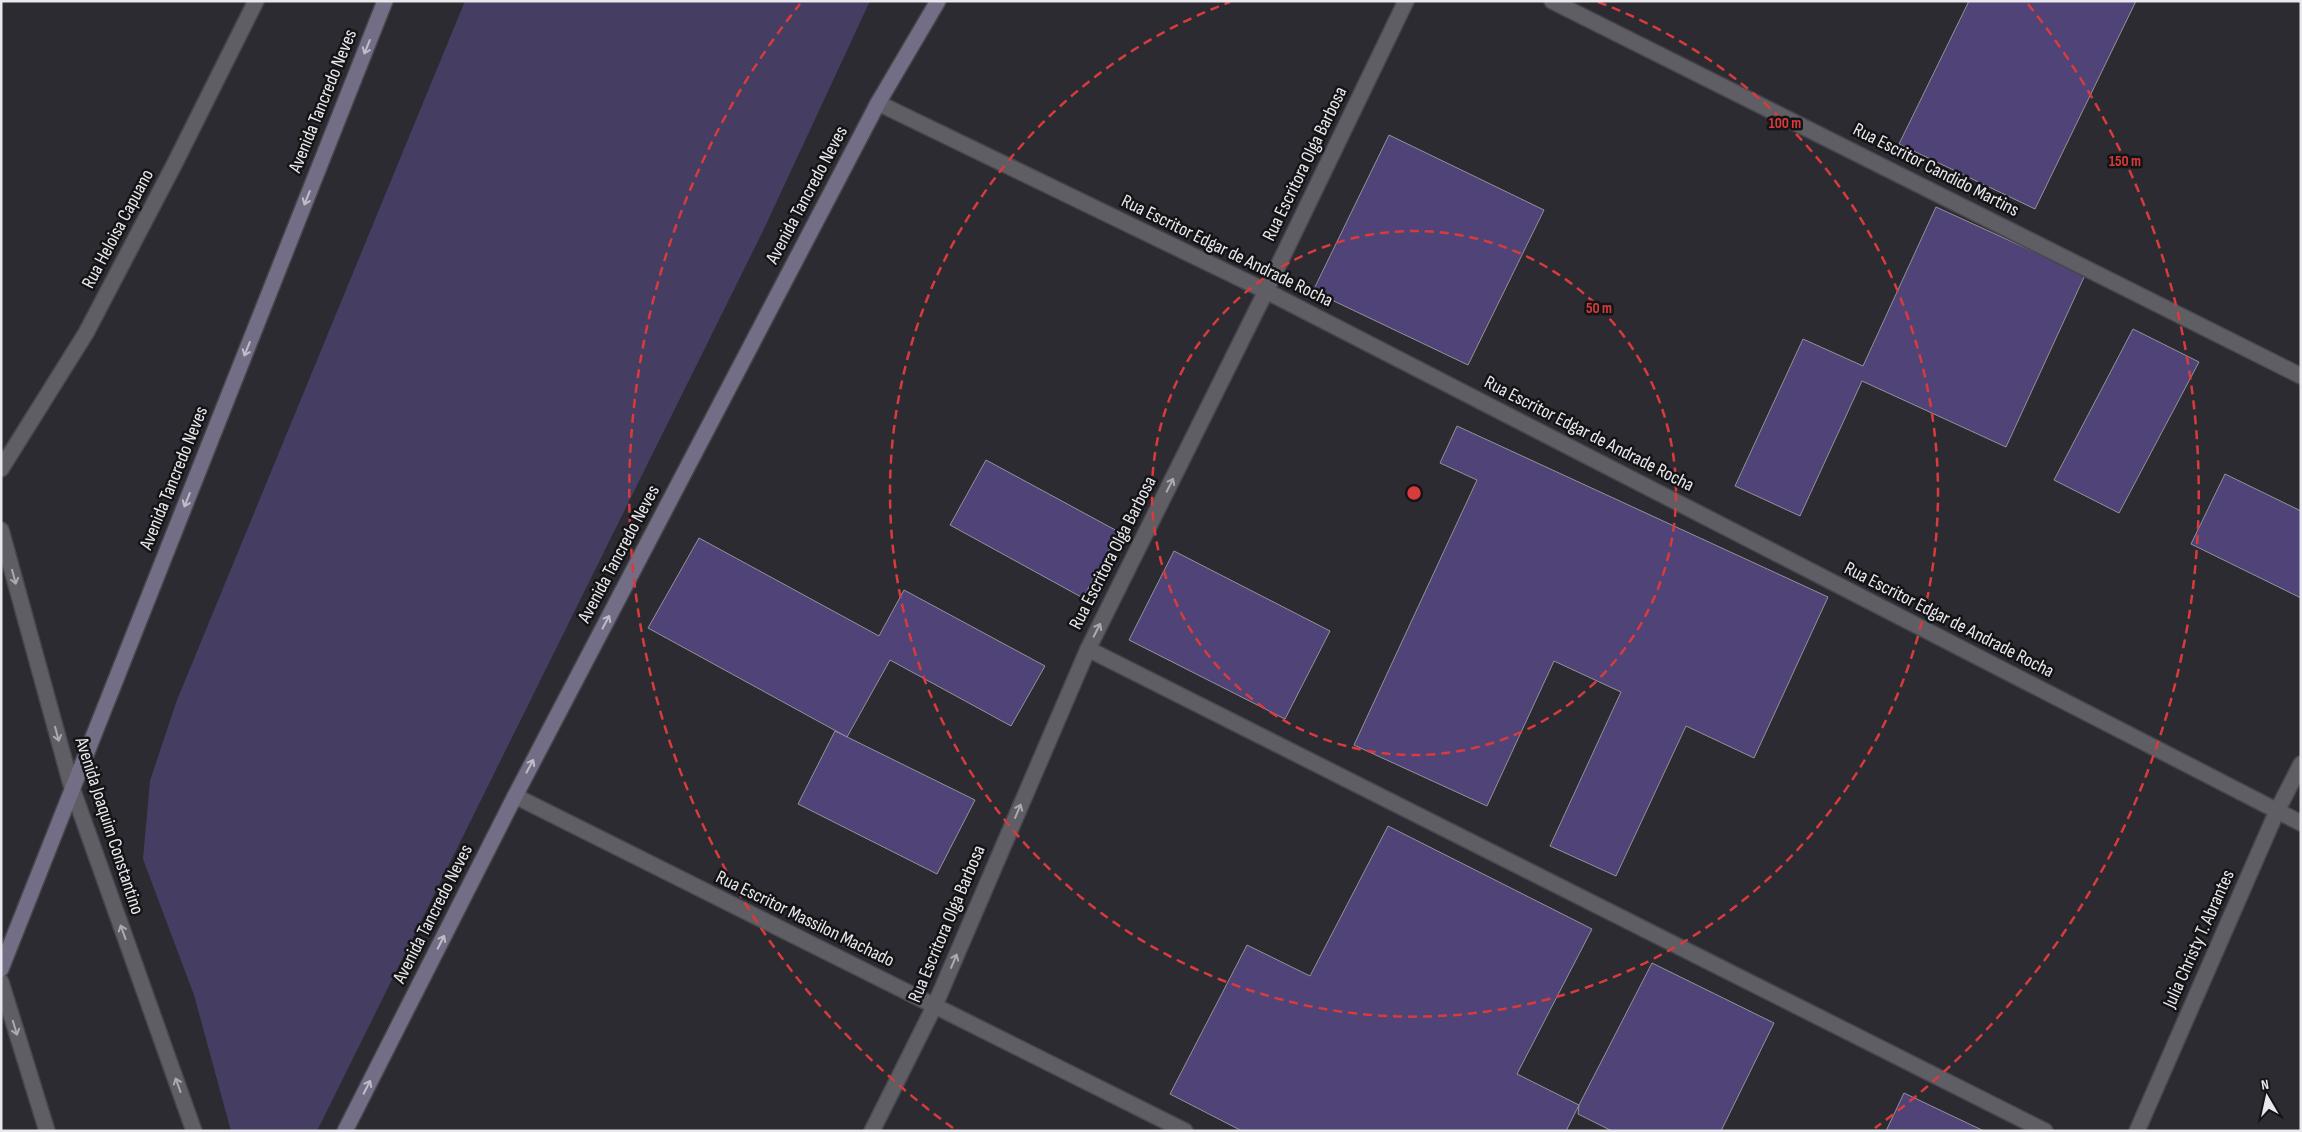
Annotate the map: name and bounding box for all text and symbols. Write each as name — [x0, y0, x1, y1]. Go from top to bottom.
street label: Avenida Tancredo Neves — [283, 26, 362, 177]
one-way arrow — [361, 39, 370, 54]
street label: Rua Escritora Olga Barbosa — [1258, 83, 1352, 245]
text: 100 m — [1769, 114, 1801, 133]
street label: Rua Escritor Candido Martins — [1849, 118, 2023, 222]
street label: Avenida Tancredo Neves — [761, 122, 853, 269]
text: 150 m — [2109, 152, 2141, 171]
street label: Rua Heloisa Capuano — [77, 165, 159, 293]
one-way arrow — [301, 190, 310, 205]
street label: Rua Escritor Edgar de Andrade Rocha — [1117, 190, 1337, 312]
text: 50 m — [1586, 299, 1612, 318]
one-way arrow — [241, 341, 250, 356]
street label: Rua Escritor Edgar de Andrade Rocha — [1480, 371, 1698, 497]
street label: Avenida Tancredo Neves — [134, 403, 213, 554]
street label: Rua Escritora Olga Barbosa — [1064, 473, 1162, 633]
one-way arrow — [1165, 478, 1175, 493]
street label: Avenida Tancredo Neves — [573, 481, 665, 628]
centre of rings — [1405, 484, 1423, 502]
one-way arrow — [181, 492, 190, 507]
street label: Rua Escritor Edgar de Andrade Rocha — [1840, 557, 2058, 683]
one-way arrow — [10, 569, 20, 585]
one-way arrow — [602, 615, 611, 630]
one-way arrow — [1093, 623, 1102, 638]
one-way arrow — [53, 725, 63, 741]
street label: Avenida Joaquim Constantino — [69, 734, 148, 917]
one-way arrow — [526, 759, 535, 774]
one-way arrow — [1013, 804, 1023, 819]
street label: Avenida Tancredo Neves — [388, 841, 478, 988]
street label: Rua Escritora Olga Barbosa — [903, 842, 991, 1006]
street label: Rua Escritor Massilon Machado — [712, 866, 898, 972]
street label: Julia Christy T. Abrantes — [2158, 866, 2240, 1013]
one-way arrow — [118, 924, 127, 940]
one-way arrow — [437, 935, 446, 950]
one-way arrow — [949, 954, 959, 969]
one-way arrow — [11, 1020, 21, 1036]
north arrow — [2242, 1072, 2292, 1122]
text: N — [2260, 1076, 2270, 1094]
one-way arrow — [173, 1078, 182, 1093]
one-way arrow — [363, 1080, 372, 1095]

